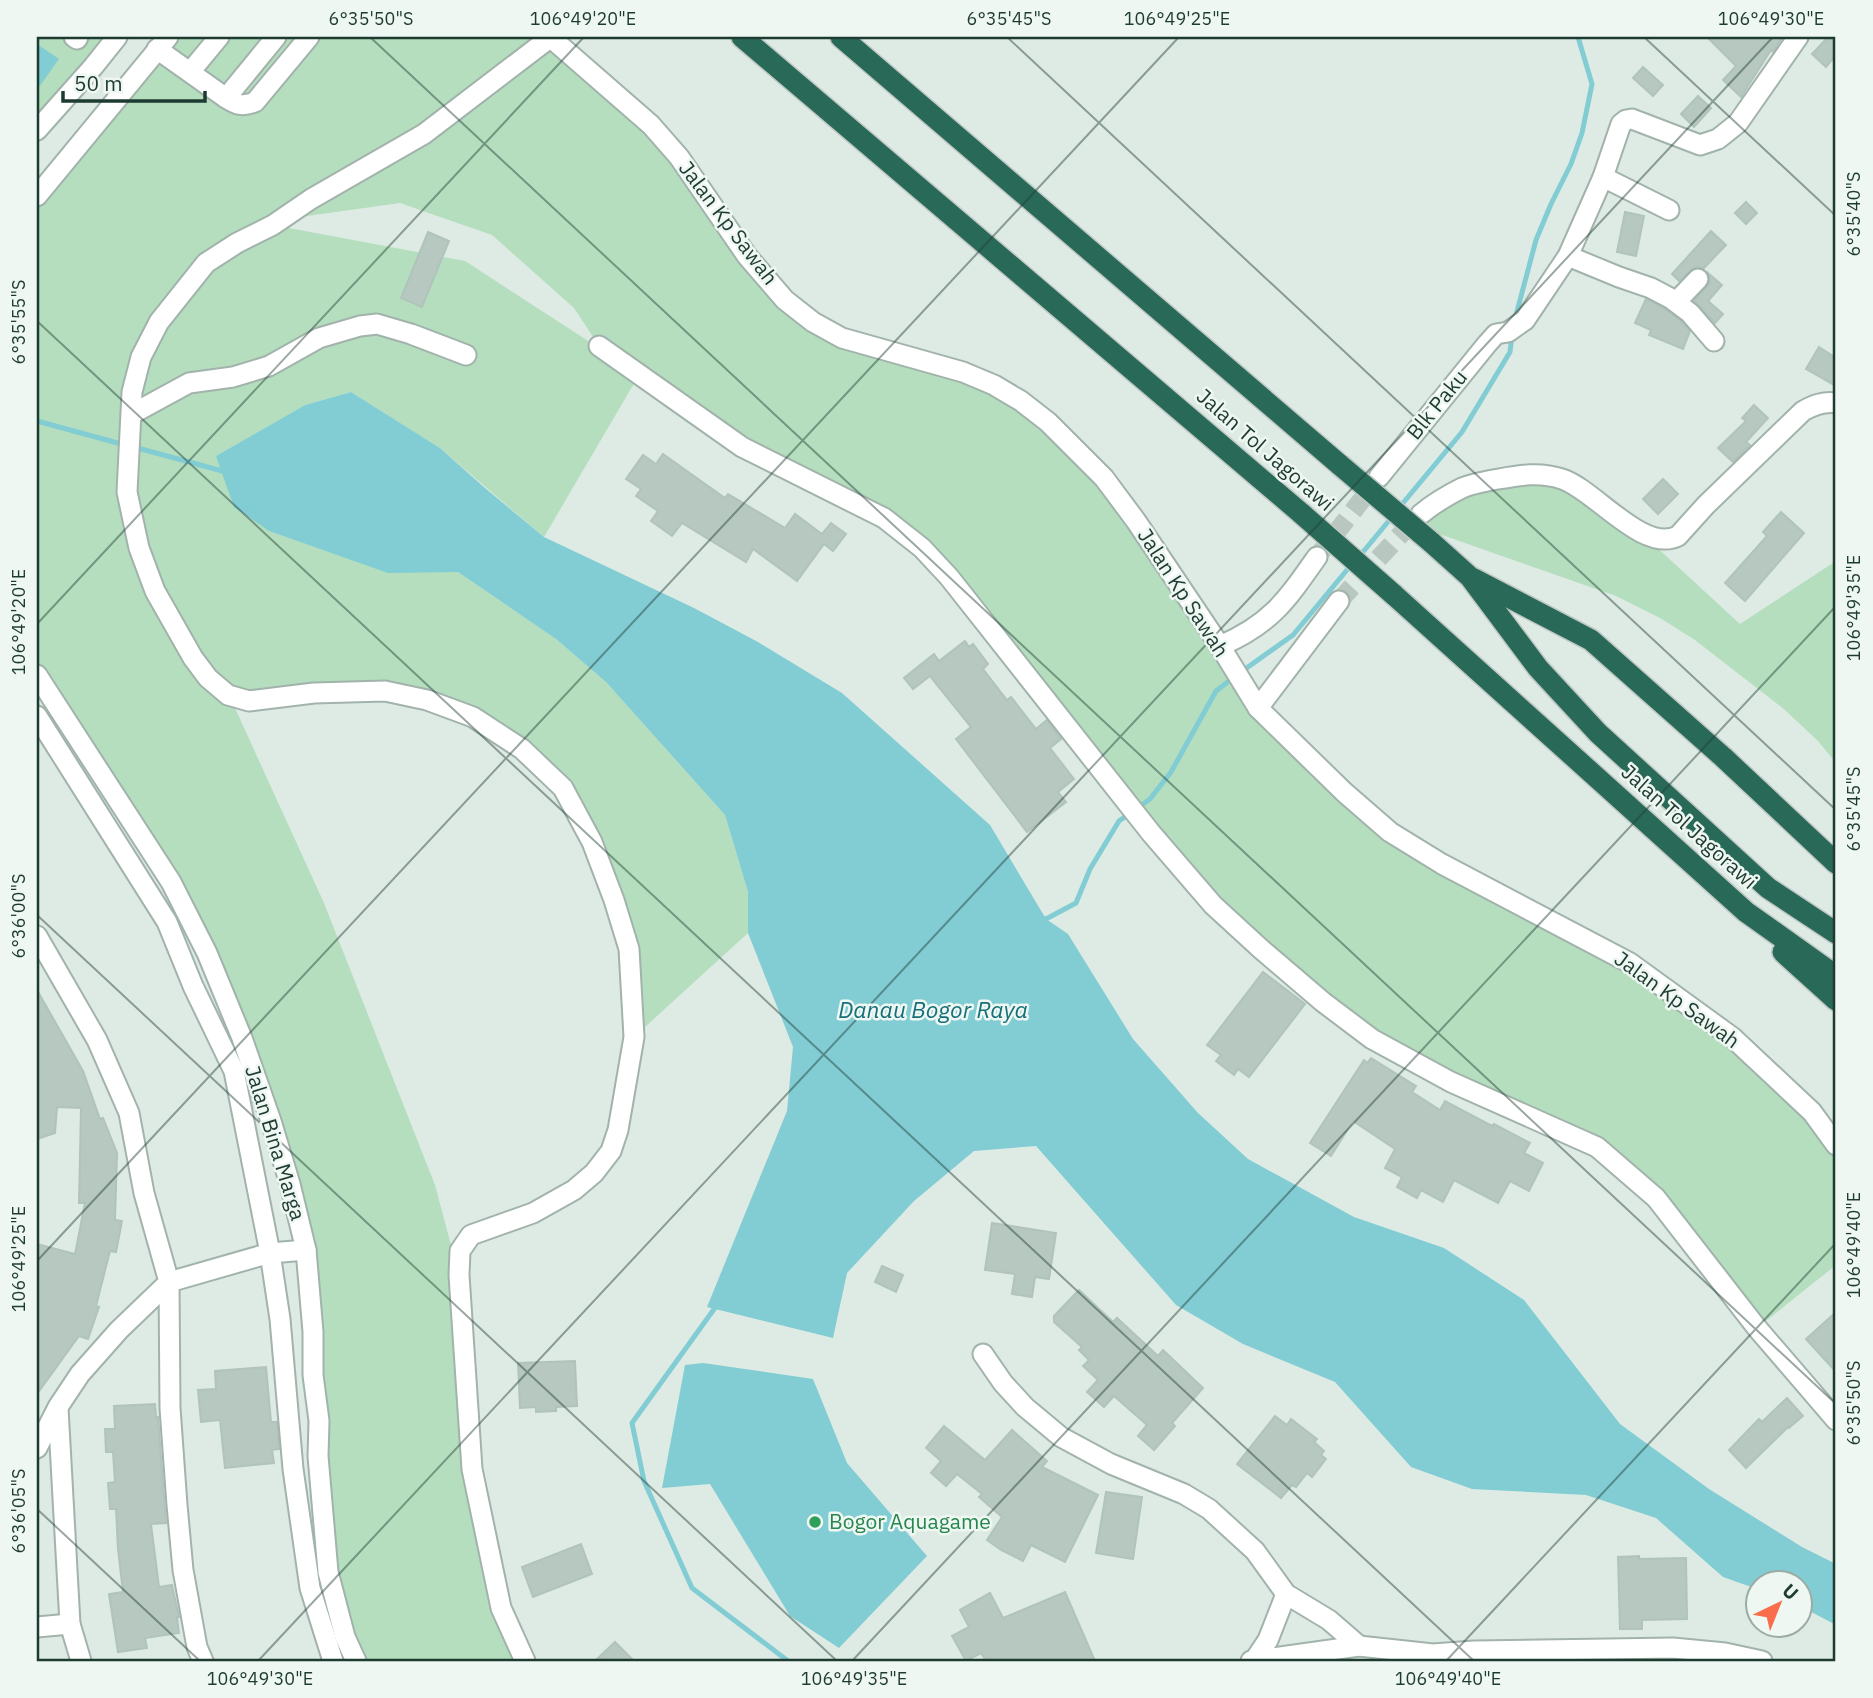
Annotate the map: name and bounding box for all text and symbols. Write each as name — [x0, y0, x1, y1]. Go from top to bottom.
text: 6°35'50"S — [329, 7, 413, 30]
text: 106°49'20"E — [530, 7, 636, 30]
text: 6°35'45"S — [967, 7, 1051, 30]
text: 106°49'25"E — [1124, 7, 1230, 30]
text: 106°49'30"E — [1718, 7, 1824, 30]
scale bar — [63, 60, 205, 104]
text: 50 m — [74, 69, 123, 97]
street label: Jalan Kp Sawah — [673, 155, 785, 290]
text: 6°35'40"S — [1842, 172, 1865, 256]
text: 6°35'55"S — [7, 280, 30, 364]
street label: Blk Paku — [1400, 364, 1473, 445]
street label: Jalan Tol Jagorawi — [1191, 382, 1340, 517]
street label: Jalan Kp Sawah — [1132, 523, 1236, 662]
text: 106°49'35"E — [1842, 555, 1865, 661]
text: 106°49'20"E — [7, 569, 30, 675]
street label: Jalan Tol Jagorawi — [1616, 758, 1764, 895]
text: 6°35'45"S — [1842, 767, 1865, 851]
text: 6°36'00"S — [7, 874, 30, 958]
street label: Jalan Kp Sawah — [1609, 944, 1746, 1054]
water label: Danau Bogor Raya — [838, 994, 1028, 1024]
street label: Jalan Bina Marga — [239, 1062, 313, 1224]
text: 106°49'40"E — [1842, 1192, 1865, 1298]
text: 106°49'25"E — [7, 1206, 30, 1312]
text: 6°35'50"S — [1842, 1361, 1865, 1445]
text: 6°36'05"S — [7, 1469, 30, 1553]
place label: Bogor Aquagame — [829, 1507, 991, 1535]
marker: Bogor Aquagame — [807, 1514, 823, 1530]
north arrow — [1744, 1568, 1814, 1638]
text: U — [1778, 1578, 1804, 1605]
text: 106°49'30"E — [207, 1667, 313, 1690]
text: 106°49'35"E — [801, 1667, 907, 1690]
text: 106°49'40"E — [1395, 1667, 1501, 1690]

